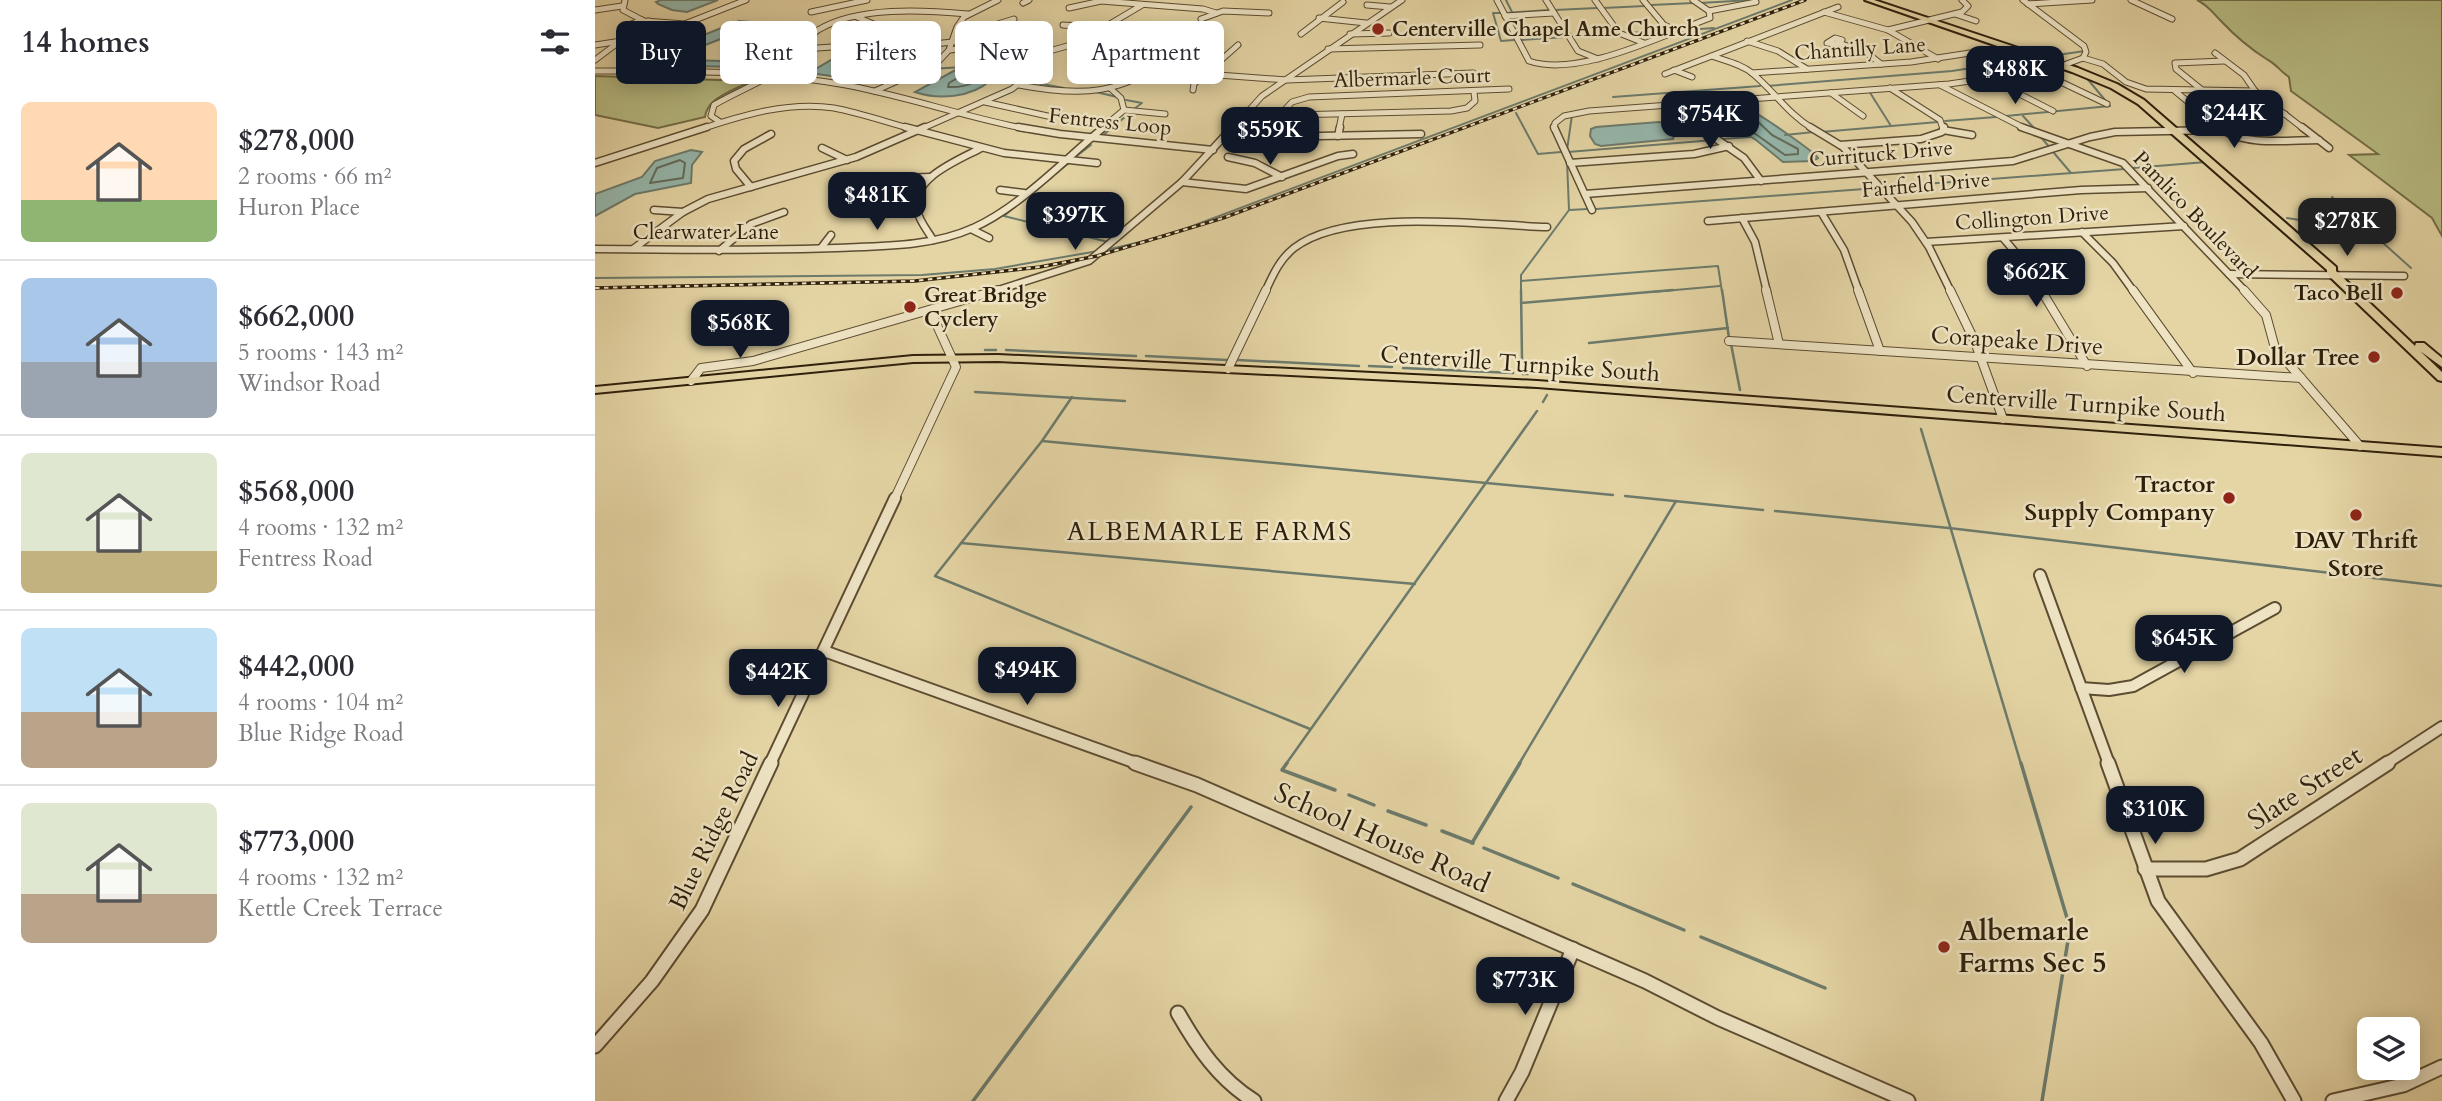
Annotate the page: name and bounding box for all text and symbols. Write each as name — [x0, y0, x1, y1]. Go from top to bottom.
place label: Centerville Chapel Ame Church — [1392, 15, 1700, 44]
chip: Buy — [616, 21, 706, 84]
chip: Rent — [720, 21, 817, 84]
chip: Filters — [831, 21, 941, 84]
chip: New — [955, 21, 1053, 84]
chip: Apartment — [1067, 21, 1224, 84]
marker: Centerville Chapel Ame Church — [1370, 21, 1386, 37]
text: 14 homes — [21, 22, 150, 63]
icon: filters — [536, 23, 574, 61]
street label: Chantilly Lane — [1793, 30, 1927, 68]
pin: $488K — [1966, 46, 2064, 106]
text: $488K — [1982, 53, 2048, 84]
street label: Albermarle Court — [1333, 61, 1491, 95]
pin: $244K — [2185, 90, 2283, 150]
pin: $754K — [1661, 92, 1759, 151]
text: $244K — [2201, 97, 2267, 128]
text: $754K — [1677, 98, 1743, 129]
street label: Fentress Loop — [1047, 101, 1173, 143]
pin: $559K — [1221, 108, 1319, 167]
text: $559K — [1237, 114, 1303, 145]
text: $278,000 — [238, 120, 354, 161]
icon: home — [77, 130, 161, 214]
street label: Currituck Drive — [1808, 133, 1954, 175]
street label: Pamlico Boulevard — [2126, 145, 2264, 285]
text: 2 rooms · 66 m² — [238, 161, 391, 192]
street label: Fairfield Drive — [1861, 165, 1991, 205]
pin: $481K — [828, 173, 926, 232]
text: $481K — [844, 179, 910, 210]
text: Huron Place — [238, 192, 360, 223]
pin: $397K — [1026, 192, 1124, 252]
street label: Collington Drive — [1954, 198, 2110, 238]
pin: $278K — [2298, 198, 2396, 258]
text: $397K — [1042, 199, 1108, 230]
text: $278K — [2314, 205, 2380, 236]
street label: Clearwater Lane — [633, 218, 779, 247]
pin: $662K — [1987, 250, 2085, 309]
text: $662K — [2003, 256, 2069, 287]
place label: Taco Bell — [2294, 279, 2383, 308]
place label: Great Bridge Cyclery — [924, 281, 1047, 334]
marker: Taco Bell — [2389, 285, 2405, 301]
text: $662,000 — [238, 296, 354, 337]
marker: Great Bridge Cyclery — [902, 299, 918, 315]
pin: $568K — [691, 300, 789, 360]
icon: home — [77, 306, 161, 390]
text: $568K — [707, 307, 773, 338]
street label: Corapeake Drive — [1930, 319, 2104, 363]
text: 5 rooms · 143 m² — [238, 337, 403, 368]
street label: Centerville Turnpike South — [1379, 338, 1661, 390]
place label: Dollar Tree — [2236, 341, 2360, 374]
marker: Dollar Tree — [2366, 349, 2382, 365]
text: Windsor Road — [238, 368, 380, 399]
street label: Centerville Turnpike South — [1945, 378, 2227, 430]
place label: Tractor Supply Company — [2024, 468, 2215, 529]
text: $568,000 — [238, 471, 354, 512]
icon: home — [77, 481, 161, 565]
marker: Tractor Supply Company — [2221, 490, 2237, 506]
marker: DAV Thrift Store — [2348, 507, 2364, 523]
text: 4 rooms · 132 m² — [238, 512, 403, 543]
district label: ALBEMARLE FARMS — [1067, 514, 1353, 549]
place label: DAV Thrift Store — [2294, 524, 2418, 585]
text: Fentress Road — [238, 543, 373, 574]
pin: $645K — [2135, 616, 2233, 675]
text: $645K — [2151, 622, 2217, 653]
text: $442,000 — [238, 646, 354, 687]
pin: $494K — [978, 648, 1076, 707]
pin: $442K — [729, 650, 827, 709]
text: $494K — [994, 654, 1060, 685]
icon: home — [77, 656, 161, 740]
text: $442K — [745, 656, 811, 687]
text: 4 rooms · 104 m² — [238, 687, 403, 718]
text: Blue Ridge Road — [238, 718, 403, 749]
street label: Slate Street — [2240, 737, 2370, 839]
street label: Blue Ridge Road — [661, 746, 767, 916]
street label: School House Road — [1268, 773, 1496, 903]
pin: $310K — [2106, 786, 2204, 846]
text: $310K — [2122, 793, 2188, 824]
text: $773,000 — [238, 821, 354, 862]
icon: home — [77, 831, 161, 915]
text: 4 rooms · 132 m² — [238, 862, 403, 893]
text: Kettle Creek Terrace — [238, 893, 443, 924]
place label: Albemarle Farms Sec 5 — [1958, 912, 2107, 982]
marker: Albemarle Farms Sec 5 — [1936, 939, 1952, 955]
pin: $773K — [1476, 958, 1574, 1017]
text: $773K — [1492, 964, 1558, 995]
map controls — [2357, 1017, 2420, 1080]
button: layers — [2357, 1017, 2420, 1080]

